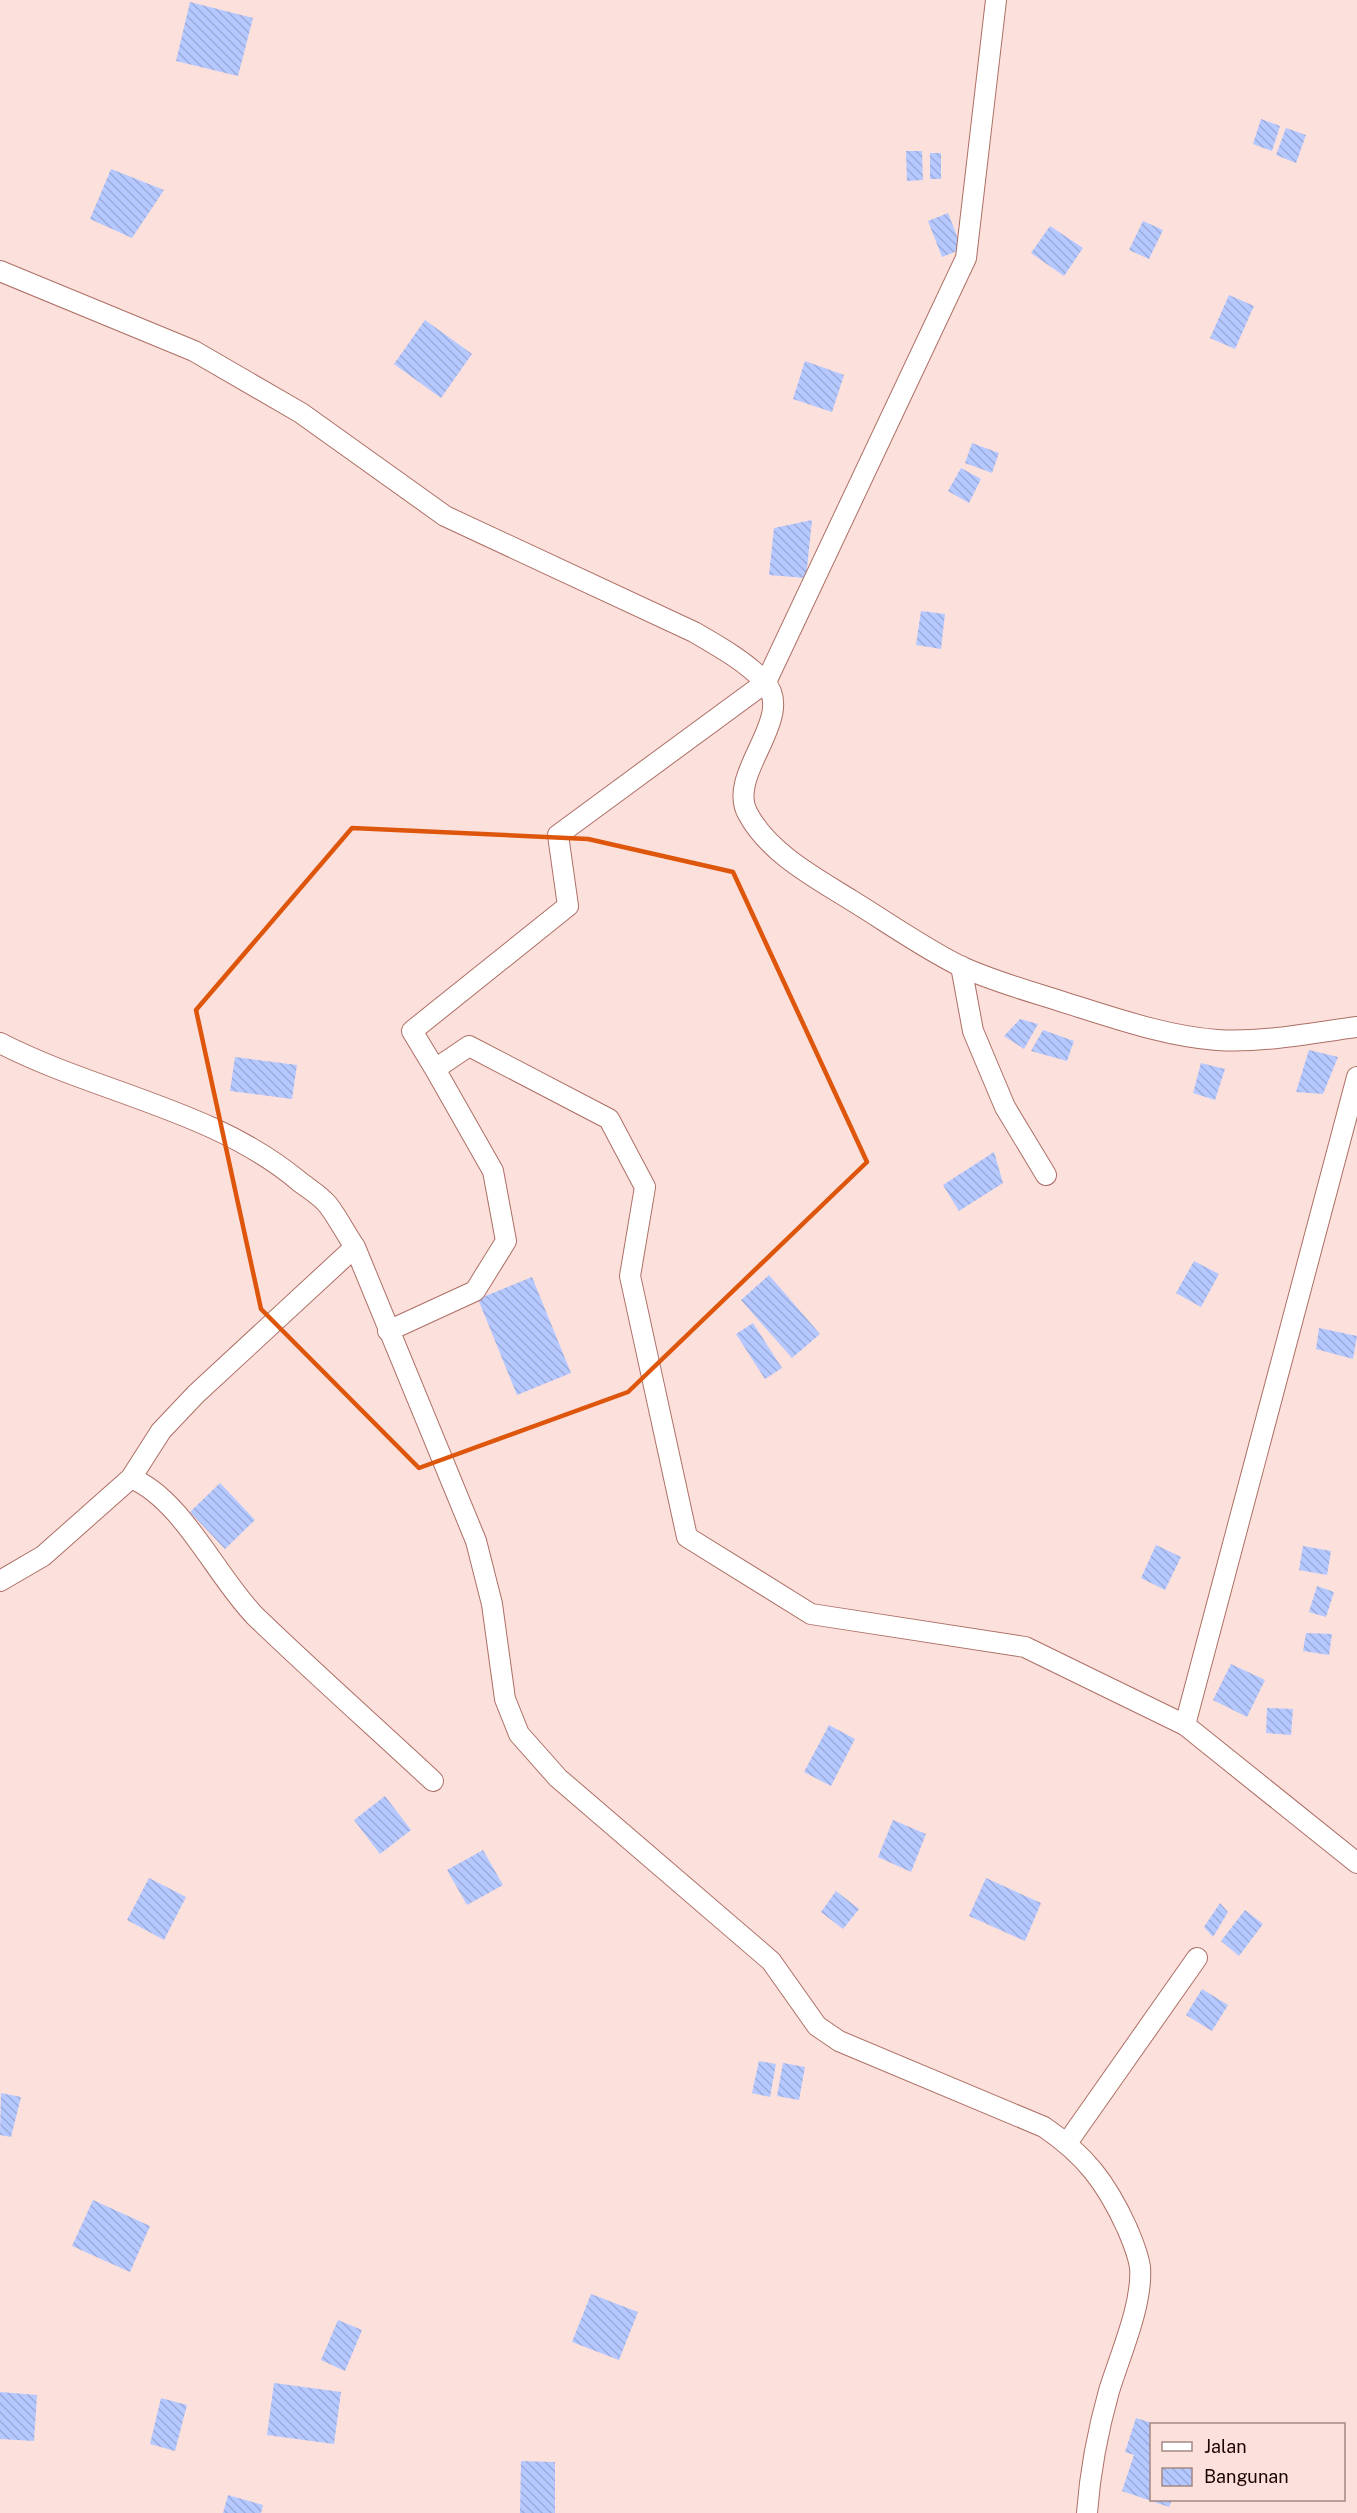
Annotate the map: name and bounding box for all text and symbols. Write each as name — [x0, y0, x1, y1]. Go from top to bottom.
legend — [1150, 2423, 1345, 2501]
text: Jalan — [1204, 2436, 1247, 2457]
text: Bangunan — [1204, 2466, 1289, 2487]

